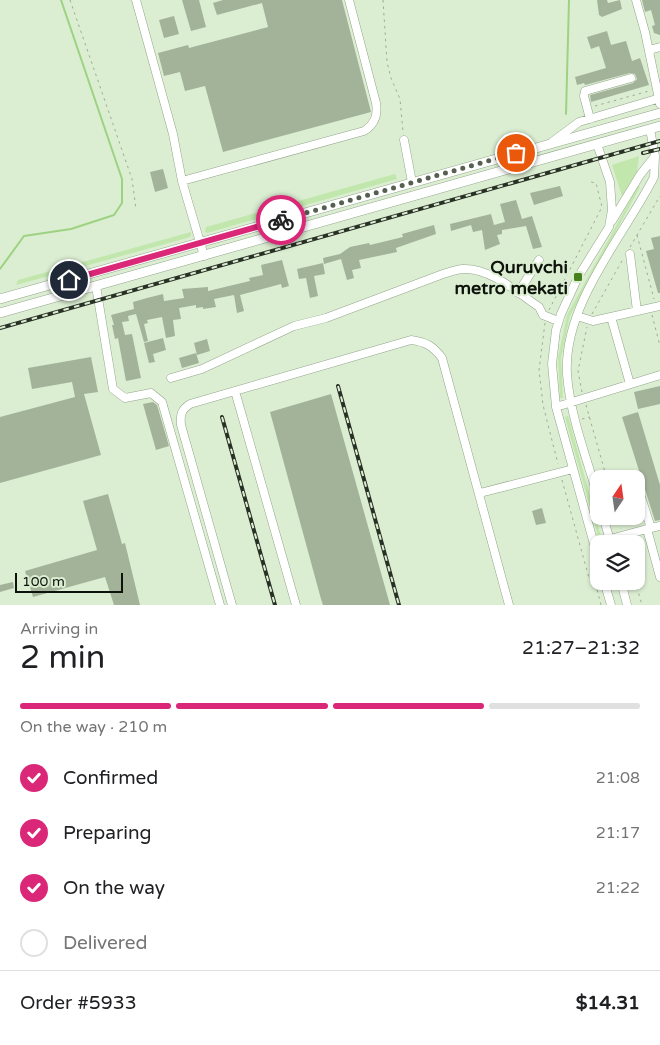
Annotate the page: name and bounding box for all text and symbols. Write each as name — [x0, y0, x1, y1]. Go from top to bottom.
pin — [495, 132, 537, 174]
icon: bag — [502, 139, 530, 167]
courier — [256, 195, 306, 245]
icon: bike — [267, 206, 295, 234]
place label: Quruvchi metro mekati — [455, 256, 568, 299]
pin — [48, 259, 90, 301]
icon: home — [55, 266, 83, 294]
marker: Quruvchi metro mekati — [572, 271, 584, 283]
north arrow — [590, 470, 645, 525]
map controls — [590, 470, 645, 590]
button: layers — [590, 535, 645, 590]
scale bar — [15, 570, 122, 593]
text: 100 m — [22, 573, 65, 590]
text: Arriving in — [20, 619, 98, 639]
text: 21:27–21:32 — [522, 637, 640, 659]
text: 2 min — [20, 639, 105, 677]
text: On the way · 210 m — [20, 717, 167, 737]
icon: check — [20, 764, 48, 792]
text: Confirmed — [63, 767, 158, 789]
text: 21:08 — [596, 768, 640, 788]
icon: check — [20, 819, 48, 847]
text: Preparing — [63, 822, 152, 844]
text: 21:17 — [596, 823, 640, 843]
icon: check — [20, 874, 48, 902]
text: On the way — [63, 877, 165, 899]
text: 21:22 — [596, 878, 640, 898]
text: Delivered — [63, 932, 148, 954]
text: Order #5933 — [20, 992, 137, 1014]
text: $14.31 — [576, 992, 640, 1014]

